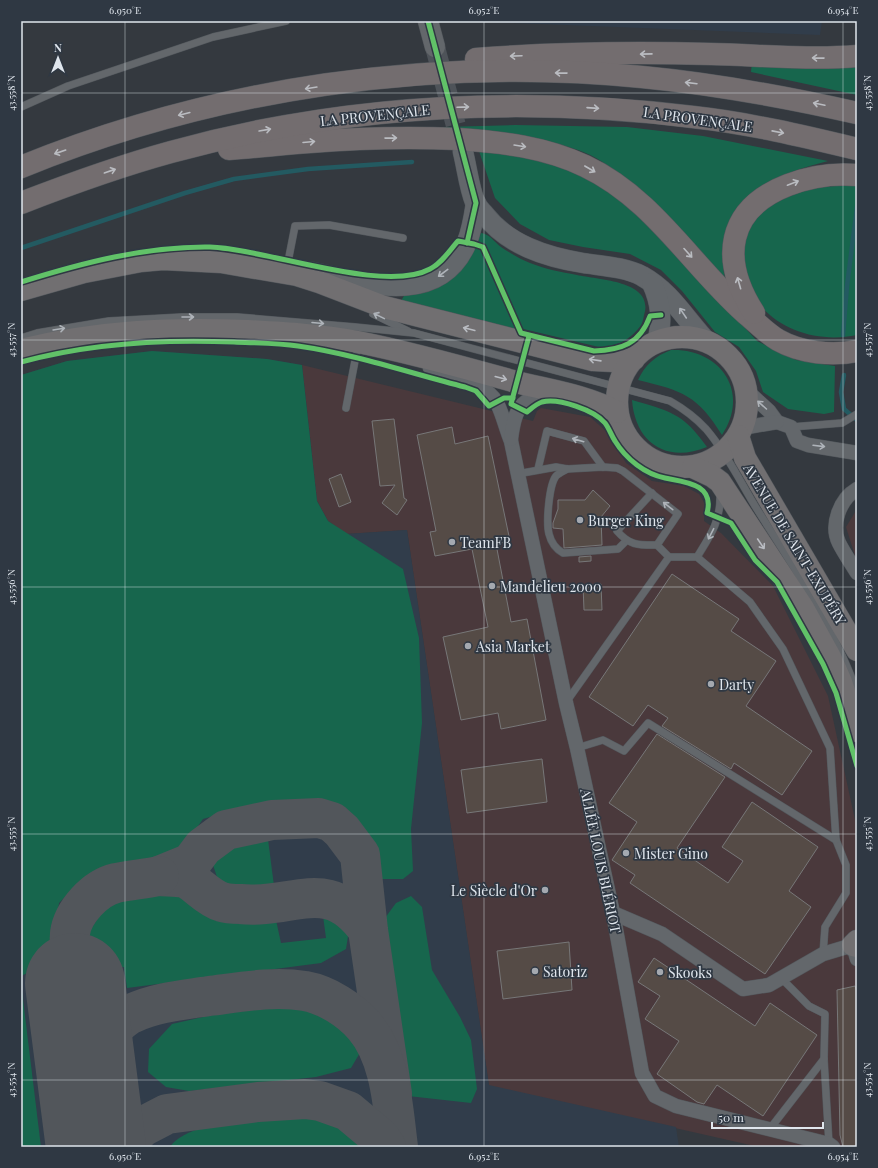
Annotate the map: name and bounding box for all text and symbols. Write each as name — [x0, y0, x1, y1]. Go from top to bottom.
text: 6.950°E — [109, 3, 141, 17]
text: 6.952°E — [469, 3, 499, 17]
text: 6.954°E — [827, 3, 859, 17]
north arrow — [38, 38, 78, 78]
text: N — [54, 40, 62, 55]
one-way arrow — [640, 50, 653, 57]
one-way arrow — [510, 52, 523, 60]
one-way arrow — [812, 54, 825, 61]
one-way arrow — [555, 69, 568, 76]
text: 43.558°N — [4, 75, 18, 111]
text: 43.558°N — [860, 75, 874, 111]
one-way arrow — [685, 79, 698, 87]
one-way arrow — [305, 84, 318, 92]
street label: LA PROVENÇALE — [319, 100, 431, 130]
one-way arrow — [813, 100, 826, 108]
street label: LA PROVENÇALE — [642, 102, 754, 136]
one-way arrow — [456, 103, 469, 111]
one-way arrow — [586, 104, 599, 111]
one-way arrow — [178, 111, 191, 118]
one-way arrow — [258, 126, 271, 134]
one-way arrow — [771, 128, 784, 136]
one-way arrow — [384, 135, 397, 142]
one-way arrow — [302, 139, 315, 146]
one-way arrow — [513, 142, 526, 150]
one-way arrow — [53, 149, 66, 156]
one-way arrow — [584, 165, 596, 173]
one-way arrow — [104, 166, 116, 174]
one-way arrow — [787, 179, 799, 187]
one-way arrow — [684, 248, 693, 258]
one-way arrow — [437, 268, 448, 277]
one-way arrow — [735, 277, 742, 290]
one-way arrow — [679, 308, 687, 319]
one-way arrow — [373, 312, 385, 319]
one-way arrow — [181, 313, 194, 321]
one-way arrow — [311, 320, 324, 327]
text: 43.557°N — [4, 323, 18, 357]
text: 43.557°N — [860, 323, 874, 357]
one-way arrow — [52, 325, 65, 333]
one-way arrow — [463, 325, 476, 332]
one-way arrow — [589, 356, 602, 364]
one-way arrow — [494, 374, 507, 382]
one-way arrow — [757, 400, 767, 410]
one-way arrow — [571, 436, 584, 443]
one-way arrow — [812, 442, 825, 450]
street label: AVENUE DE SAINT-EXUPÉRY — [739, 459, 851, 629]
one-way arrow — [663, 502, 674, 510]
place label: Burger King — [588, 511, 664, 530]
marker: Burger King — [575, 515, 585, 525]
one-way arrow — [707, 527, 714, 539]
place label: TeamFB — [460, 533, 512, 552]
marker: TeamFB — [447, 537, 457, 547]
one-way arrow — [757, 538, 765, 550]
text: 43.556°N — [4, 569, 18, 605]
text: 43.556°N — [860, 569, 874, 605]
place label: Mandelieu 2000 — [500, 577, 601, 596]
marker: Mandelieu 2000 — [487, 581, 497, 591]
place label: Asia Market — [475, 637, 551, 656]
marker: Asia Market — [463, 641, 473, 651]
place label: Darty — [719, 675, 754, 694]
marker: Darty — [706, 679, 716, 689]
street label: ALLÉE LOUIS BLÉRIOT — [576, 786, 626, 935]
text: 43.555°N — [4, 817, 18, 851]
text: 43.555°N — [860, 817, 874, 851]
place label: Mister Gino — [634, 844, 708, 863]
marker: Mister Gino — [621, 848, 631, 858]
place label: Le Siècle d'Or — [451, 881, 538, 900]
marker: Le Siècle d'Or — [540, 885, 550, 895]
place label: Satoriz — [543, 962, 587, 981]
place label: Skooks — [668, 963, 712, 982]
marker: Satoriz — [530, 966, 540, 976]
marker: Skooks — [655, 967, 665, 977]
text: 43.554°N — [4, 1062, 18, 1098]
text: 43.554°N — [860, 1062, 874, 1098]
scale bar — [712, 1104, 823, 1130]
text: 50 m — [718, 1109, 744, 1125]
text: 6.950°E — [109, 1149, 141, 1163]
text: 6.952°E — [469, 1149, 499, 1163]
text: 6.954°E — [827, 1149, 859, 1163]

